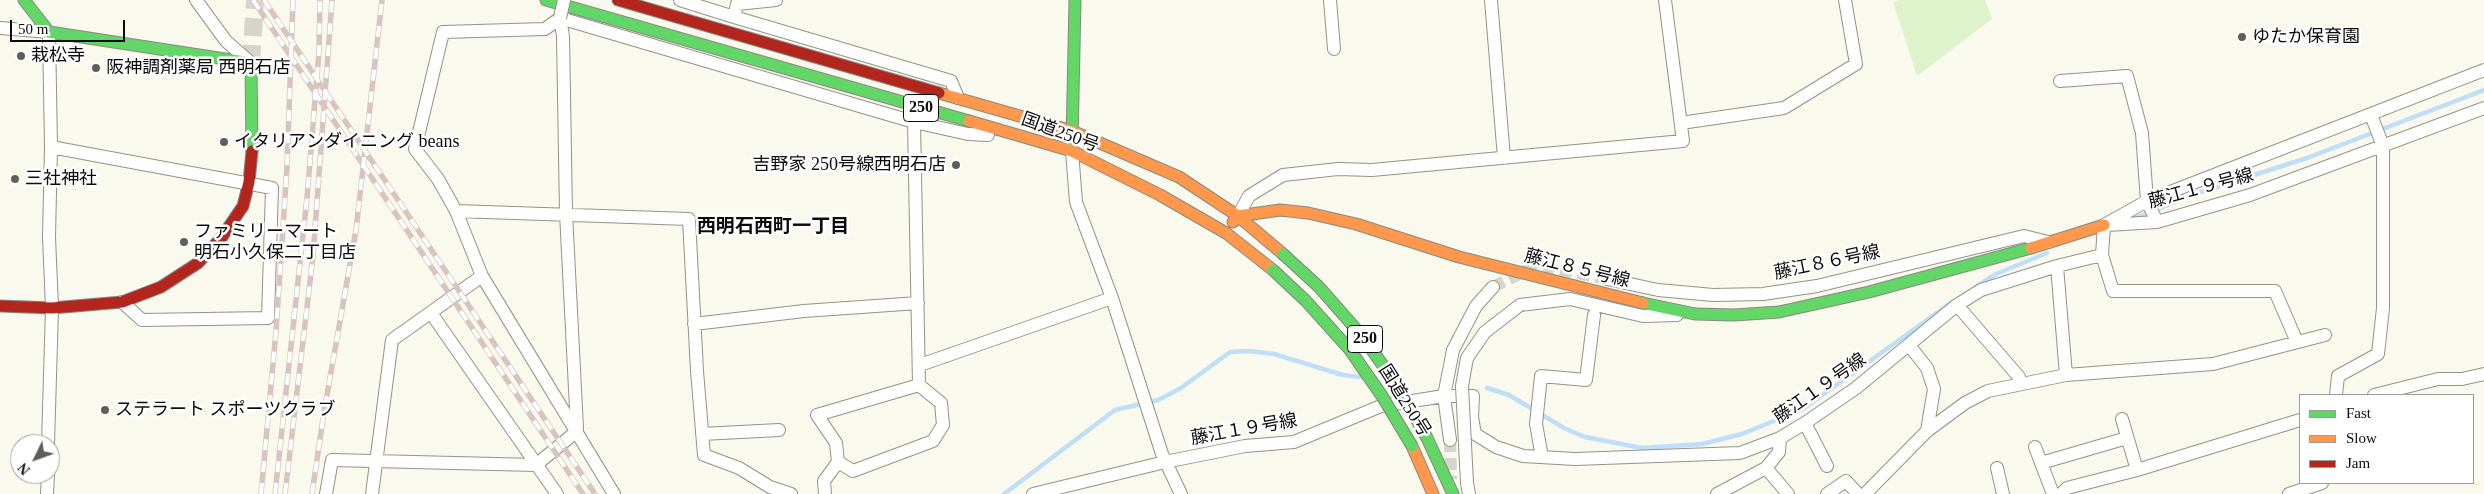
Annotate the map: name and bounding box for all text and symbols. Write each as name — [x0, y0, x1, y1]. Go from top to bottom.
scale bar — [12, 10, 128, 42]
text: 50 m — [18, 21, 48, 37]
place label: ゆたか保育園 — [2252, 26, 2360, 48]
marker: ゆたか保育園 — [2236, 31, 2248, 43]
place label: 栽松寺 — [31, 45, 85, 67]
marker: 栽松寺 — [15, 50, 27, 62]
place label: 阪神調剤薬局 西明石店 — [106, 57, 290, 79]
marker: 阪神調剤薬局 西明石店 — [90, 62, 102, 74]
road number: 250 — [904, 95, 938, 122]
street label: 国道250号 — [1018, 109, 1102, 157]
place label: イタリアンダイニング beans — [234, 131, 459, 153]
marker: イタリアンダイニング beans — [218, 136, 230, 148]
place label: 吉野家 250号線西明石店 — [753, 154, 946, 176]
marker: 吉野家 250号線西明石店 — [950, 159, 962, 171]
street label: 藤江１９号線 — [2146, 165, 2256, 213]
place label: 三社神社 — [25, 168, 97, 190]
marker: 三社神社 — [9, 173, 21, 185]
district label: 西明石西町一丁目 — [697, 216, 849, 238]
place label: ファミリーマート 明石小久保二丁目店 — [194, 221, 356, 264]
marker: ファミリーマート 明石小久保二丁目店 — [178, 236, 190, 248]
street label: 藤江８６号線 — [1772, 241, 1882, 285]
street label: 藤江８５号線 — [1522, 245, 1632, 293]
road number: 250 — [1348, 326, 1382, 352]
street label: 藤江１９号線 — [1770, 349, 1870, 429]
street label: 国道250号 — [1373, 361, 1435, 441]
legend — [2299, 394, 2474, 484]
place label: ステラート スポーツクラブ — [115, 399, 335, 421]
marker: ステラート スポーツクラブ — [99, 404, 111, 416]
text: Fast — [2346, 405, 2371, 421]
street label: 藤江１９号線 — [1189, 410, 1299, 450]
text: Slow — [2346, 430, 2377, 446]
north arrow — [10, 434, 60, 484]
text: Jam — [2346, 455, 2370, 471]
text: N — [15, 460, 33, 477]

